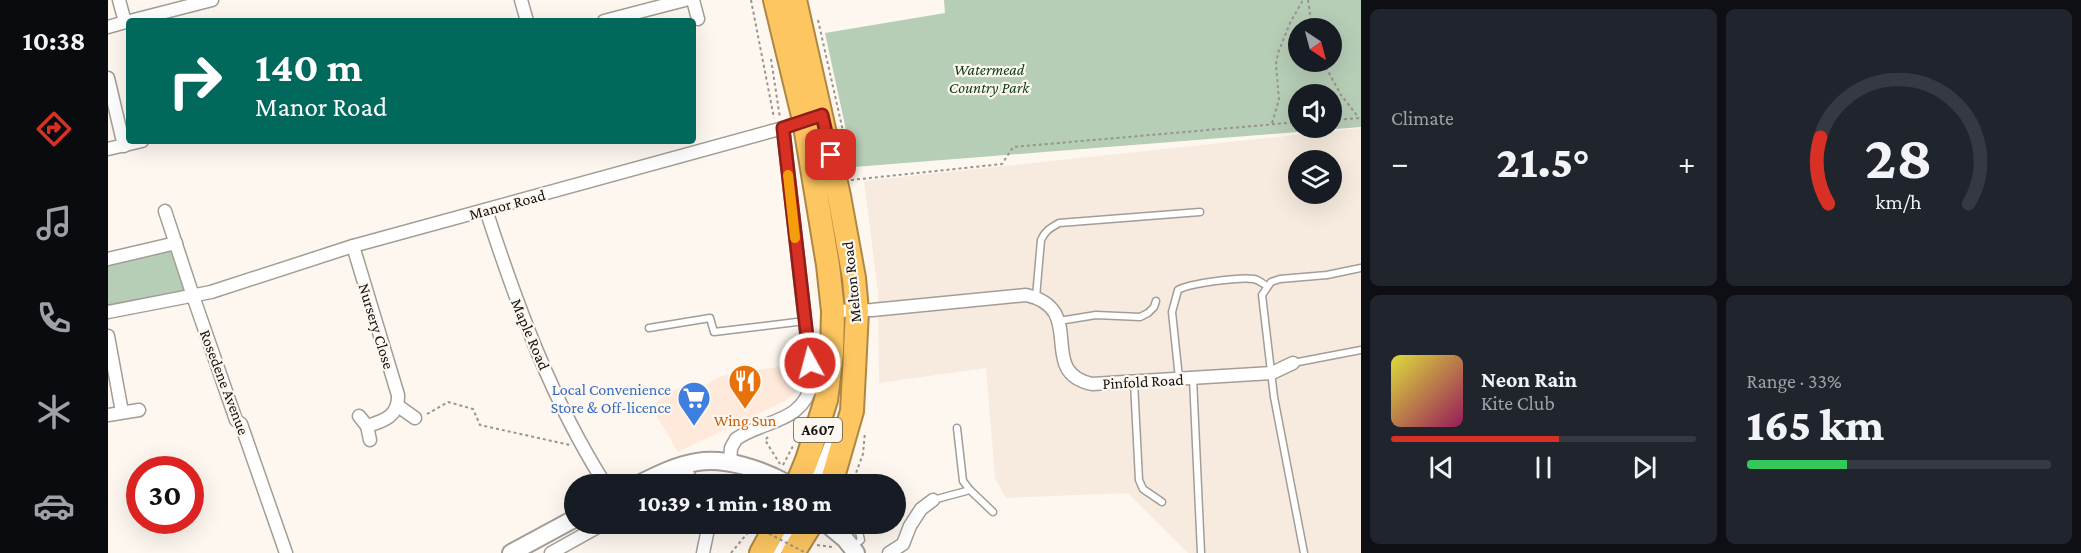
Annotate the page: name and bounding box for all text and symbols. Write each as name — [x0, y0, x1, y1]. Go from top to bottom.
north arrow — [1288, 18, 1342, 72]
map controls — [1288, 18, 1342, 204]
text: 10:38 — [23, 26, 85, 56]
icon: right — [156, 42, 234, 120]
text: 140 m — [255, 43, 363, 90]
park label: Watermead Country Park — [949, 61, 1030, 97]
button: sound — [1288, 84, 1342, 138]
text: Manor Road — [255, 92, 387, 122]
text: Climate — [1391, 107, 1454, 129]
icon: directions — [33, 108, 75, 150]
text: 28 — [1865, 122, 1933, 191]
pin — [805, 129, 856, 180]
text: 21.5° — [1496, 137, 1590, 187]
icon: arrive — [814, 138, 847, 171]
text: − — [1391, 144, 1408, 181]
text: + — [1678, 144, 1696, 181]
button: layers — [1288, 150, 1342, 204]
street label: Manor Road — [467, 186, 548, 223]
text: km/h — [1876, 191, 1922, 215]
icon: music — [33, 202, 75, 244]
street label: Melton Road — [839, 240, 864, 323]
street label: Nursery Close — [354, 281, 398, 371]
street label: Maple Road — [507, 296, 553, 373]
icon: phone — [33, 297, 75, 339]
street label: Rosedene Avenue — [197, 327, 252, 437]
position arrow — [778, 331, 842, 395]
restaurant icon: Wing Sun — [727, 363, 763, 410]
text: Neon Rain — [1481, 367, 1577, 392]
text: Range · 33% — [1747, 370, 1842, 392]
street label: Pinfold Road — [1102, 371, 1185, 392]
supermarket icon: Local Convenience Store & Off-licence — [676, 380, 712, 427]
place label: Local Convenience Store & Off-licence — [551, 381, 671, 416]
icon: climate — [33, 391, 75, 433]
text: Kite Club — [1481, 392, 1555, 414]
text: 165 km — [1747, 400, 1884, 450]
place label: Wing Sun — [714, 412, 777, 430]
road number: A607 — [794, 418, 842, 442]
icon: previous — [1425, 451, 1458, 484]
icon: pause — [1527, 451, 1560, 484]
icon: next — [1628, 451, 1661, 484]
speed limit sign: 30 — [126, 456, 204, 534]
icon: car — [33, 485, 75, 527]
text: 10:39 · 1 min · 180 m — [639, 491, 831, 516]

